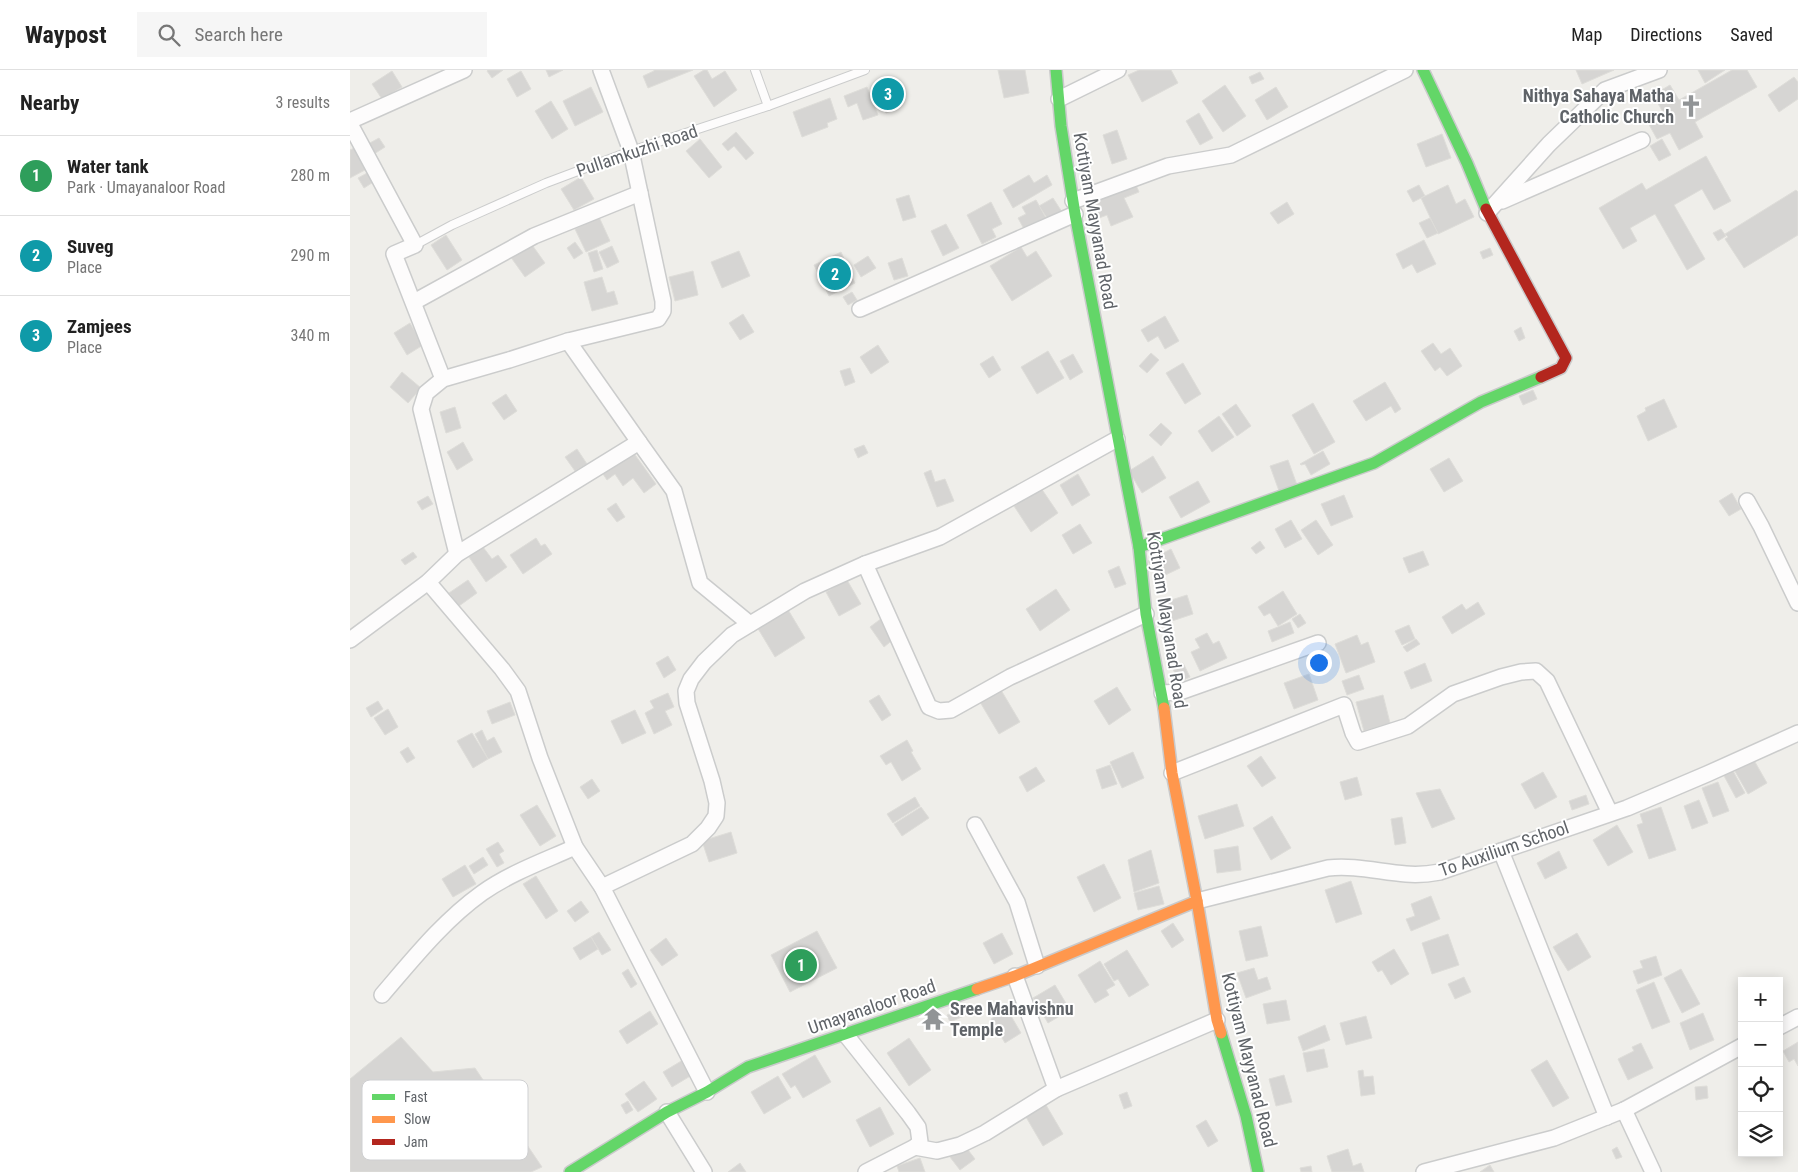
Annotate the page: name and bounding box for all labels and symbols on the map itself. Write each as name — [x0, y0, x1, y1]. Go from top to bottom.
pin: 3 — [872, 75, 904, 113]
place label: Nithya Sahaya Matha Catholic Church — [1523, 85, 1674, 127]
church icon: Nithya Sahaya Matha Catholic Church — [1678, 93, 1704, 119]
street label: Pullamkuzhi Road — [573, 120, 700, 181]
street label: Kottiyam Mayyanad Road — [1070, 131, 1121, 311]
pin: 2 — [819, 255, 851, 293]
street label: Kottiyam Mayyanad Road — [1143, 530, 1192, 710]
your location — [1306, 650, 1332, 676]
street label: To Auxilium School — [1436, 816, 1571, 881]
pin: 1 — [785, 946, 817, 984]
street label: Kottiyam Mayyanad Road — [1218, 970, 1281, 1149]
street label: Umayanaloor Road — [805, 975, 938, 1038]
place label: Sree Mahavishnu Temple — [950, 998, 1074, 1040]
temple icon: Sree Mahavishnu Temple — [920, 1006, 946, 1032]
legend — [362, 1080, 528, 1160]
text: Fast — [404, 1089, 428, 1105]
text: Slow — [404, 1111, 431, 1127]
text: Jam — [404, 1134, 428, 1150]

